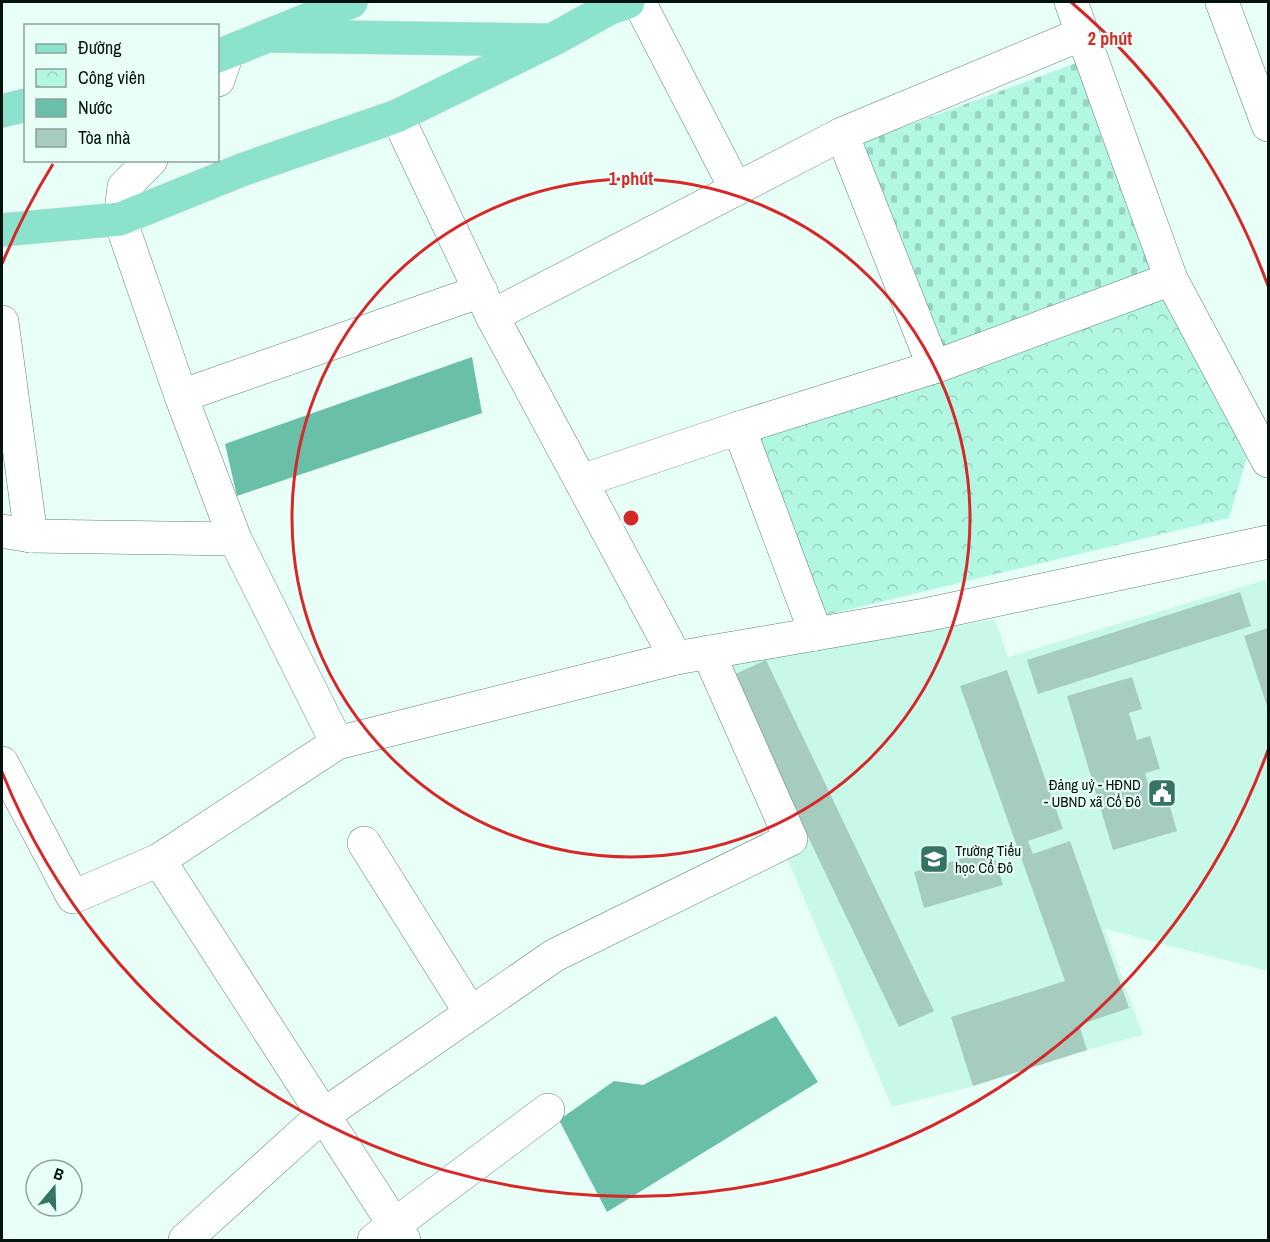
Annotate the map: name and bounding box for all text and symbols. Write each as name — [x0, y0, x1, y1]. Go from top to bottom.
legend — [24, 24, 219, 162]
text: 2 phút — [1088, 26, 1132, 51]
text: Đường — [78, 35, 122, 60]
text: Công viên — [78, 65, 145, 90]
text: Nước — [78, 95, 112, 120]
text: Tòa nhà — [78, 125, 131, 150]
text: 1 phút — [609, 166, 653, 191]
centre of rings — [621, 508, 641, 528]
place label: Đảng uỷ - HĐND - UBND xã Cổ Đô — [1044, 774, 1141, 812]
public building icon: Đảng uỷ - HĐND - UBND xã Cổ Đô — [1146, 777, 1178, 809]
place label: Trường Tiểu học Cổ Đô — [955, 840, 1021, 878]
school or university icon: Trường Tiểu học Cổ Đô — [918, 843, 950, 875]
north arrow — [24, 1158, 84, 1218]
text: B — [51, 1162, 67, 1186]

